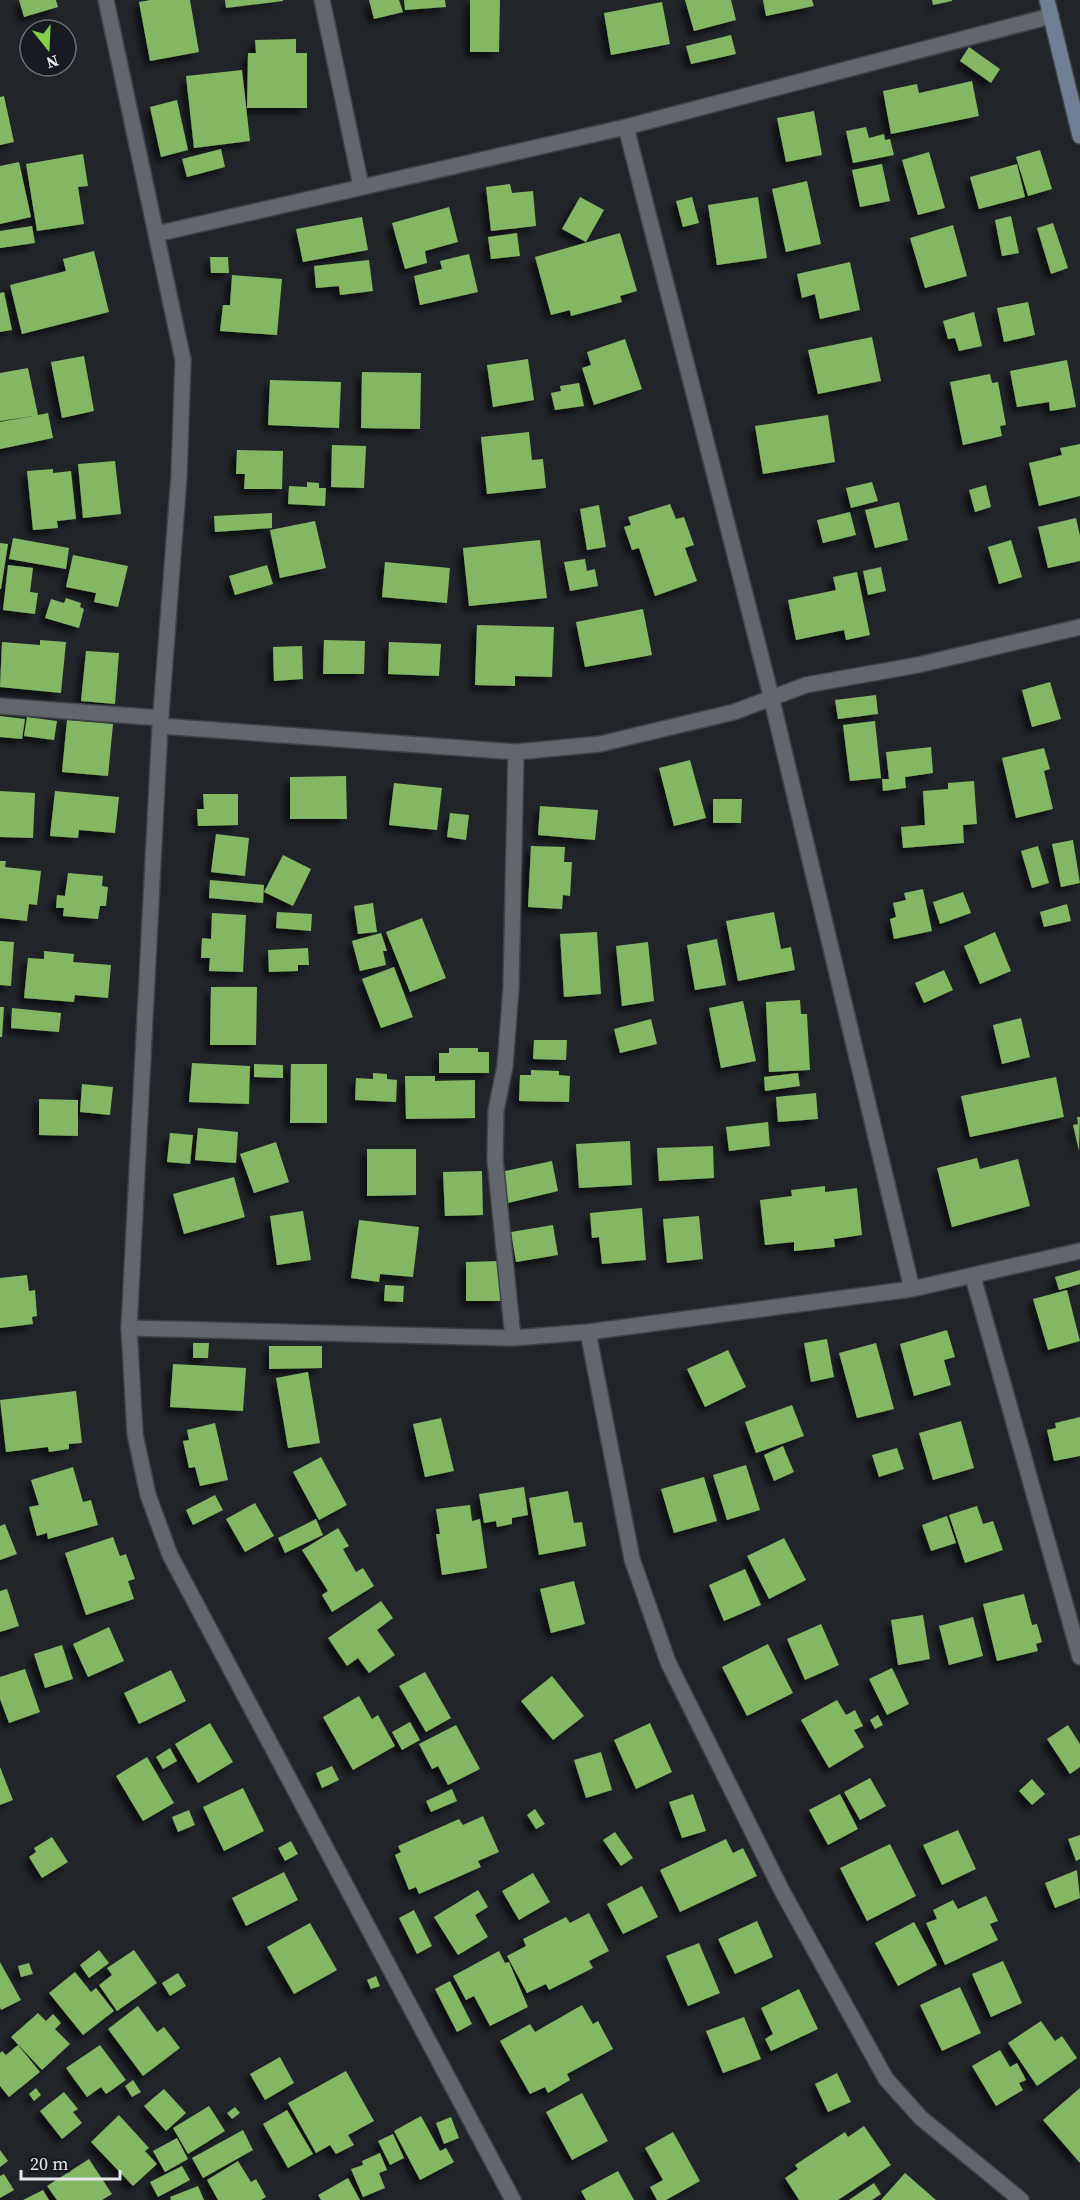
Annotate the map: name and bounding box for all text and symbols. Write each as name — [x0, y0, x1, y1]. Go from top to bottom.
north arrow — [18, 18, 78, 78]
text: N — [43, 50, 62, 75]
scale bar — [21, 2143, 120, 2181]
text: 20 m — [30, 2151, 68, 2176]

